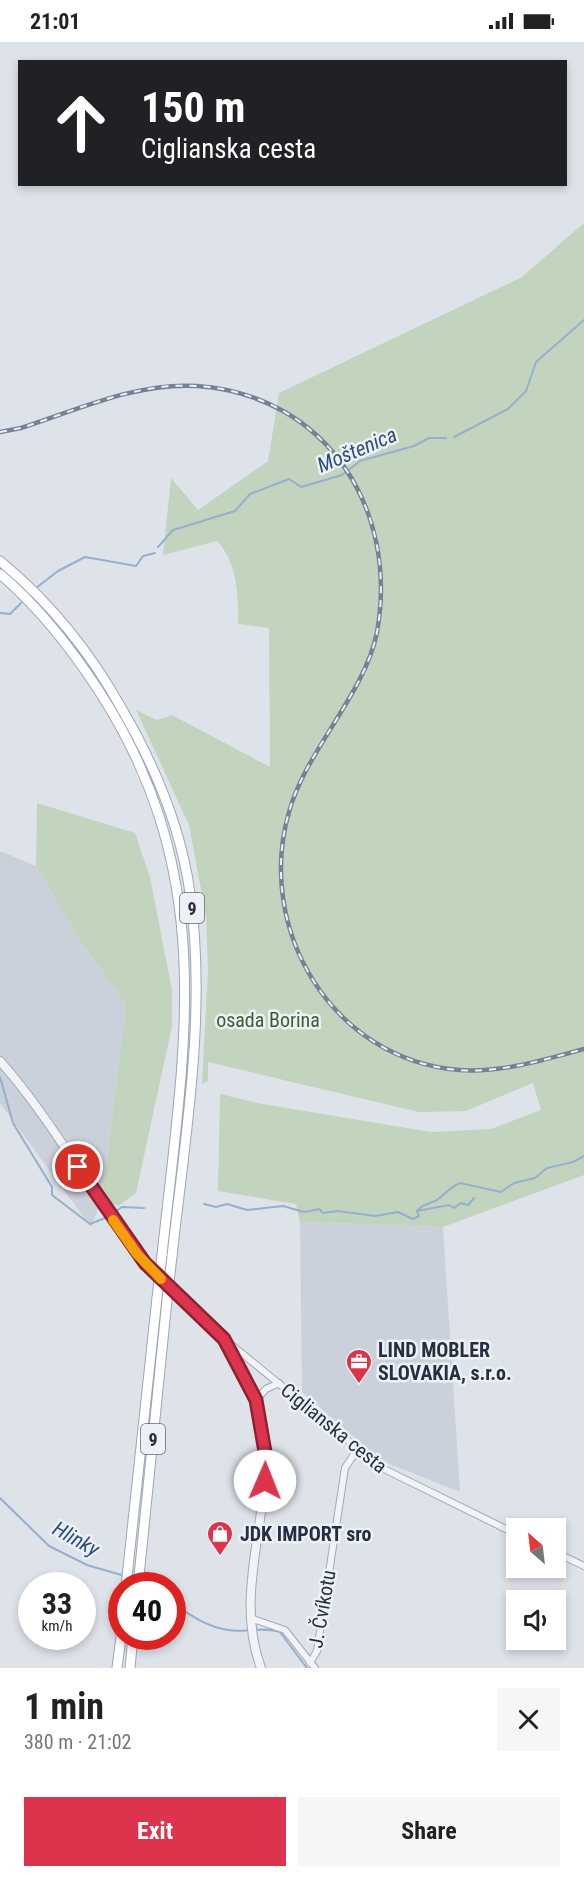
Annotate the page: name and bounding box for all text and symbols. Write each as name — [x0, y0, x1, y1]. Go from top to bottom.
text: 21:01 — [30, 9, 81, 34]
text: 150 m — [141, 83, 246, 132]
icon: ahead — [42, 84, 120, 162]
text: Ciglianska cesta — [141, 133, 316, 165]
water label: Moštenica — [314, 423, 400, 477]
road number: 9 — [180, 893, 204, 923]
park label: osada Borina — [216, 1008, 320, 1032]
pin — [52, 1141, 103, 1192]
icon: arrive — [61, 1150, 94, 1183]
place label: LIND MOBLER SLOVAKIA, s.r.o. — [378, 1338, 512, 1385]
office icon: LIND MOBLER SLOVAKIA, s.r.o. — [344, 1347, 374, 1385]
street label: Ciglianska cesta — [276, 1378, 392, 1478]
road number: 9 — [141, 1424, 165, 1454]
position arrow — [233, 1449, 297, 1513]
water label: Hlinky — [49, 1517, 104, 1562]
north arrow — [506, 1518, 566, 1578]
map controls — [506, 1518, 566, 1650]
shop icon: JDK IMPORT sro — [205, 1519, 235, 1557]
place label: JDK IMPORT sro — [240, 1522, 372, 1546]
street label: J. Čvíkotu — [303, 1568, 341, 1650]
speed limit sign: 40 — [108, 1572, 186, 1650]
text: 33 — [42, 1586, 72, 1621]
button: sound — [506, 1590, 566, 1650]
text: km/h — [42, 1617, 72, 1635]
text: 1 min — [24, 1686, 104, 1728]
button: close — [497, 1688, 560, 1751]
text: 380 m · 21:02 — [24, 1730, 131, 1754]
button: Exit — [24, 1797, 286, 1866]
button: Share — [298, 1797, 560, 1866]

